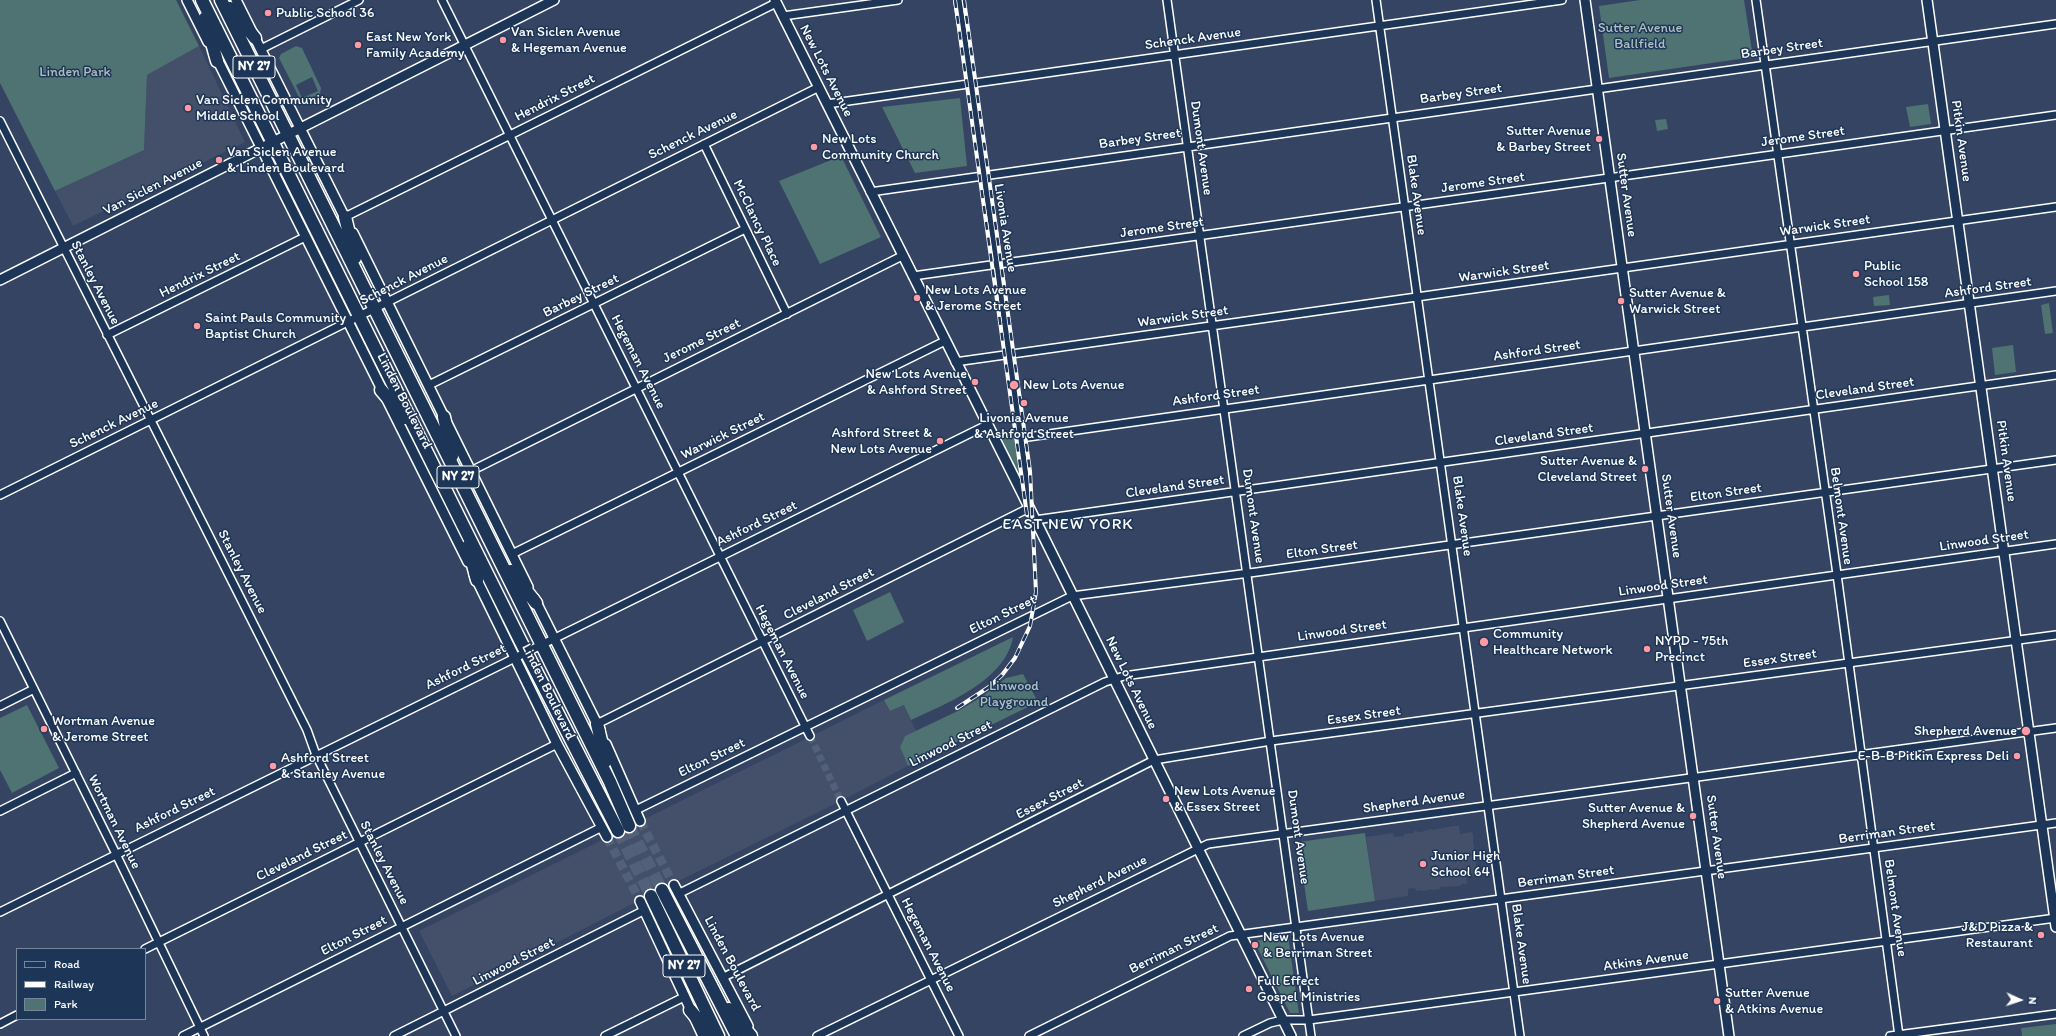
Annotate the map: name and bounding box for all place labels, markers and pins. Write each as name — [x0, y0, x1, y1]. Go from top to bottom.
place label: Public School 36 — [276, 5, 374, 21]
marker: Public School 36 — [263, 8, 273, 18]
place label: Van Siclen Avenue & Hegeman Avenue — [511, 24, 627, 56]
place label: East New York Family Academy — [366, 29, 464, 62]
marker: Van Siclen Avenue & Hegeman Avenue — [498, 35, 508, 45]
marker: East New York Family Academy — [353, 40, 363, 50]
place label: Van Siclen Community Middle School — [196, 92, 332, 124]
marker: Van Siclen Community Middle School — [183, 103, 193, 113]
place label: Sutter Avenue & Barbey Street — [1496, 123, 1591, 156]
place label: New Lots Community Church — [822, 131, 939, 164]
marker: Sutter Avenue & Barbey Street — [1594, 134, 1604, 144]
marker: New Lots Community Church — [809, 142, 819, 152]
place label: Van Siclen Avenue & Linden Boulevard — [227, 144, 345, 176]
marker: Van Siclen Avenue & Linden Boulevard — [214, 155, 224, 165]
place label: Public School 158 — [1864, 258, 1928, 290]
marker: Public School 158 — [1851, 269, 1861, 279]
place label: New Lots Avenue & Jerome Street — [925, 282, 1026, 314]
place label: Sutter Avenue & Warwick Street — [1629, 285, 1726, 318]
marker: New Lots Avenue & Jerome Street — [912, 293, 922, 303]
marker: Sutter Avenue & Warwick Street — [1616, 296, 1626, 306]
place label: Saint Pauls Community Baptist Church — [205, 310, 346, 342]
marker: Saint Pauls Community Baptist Church — [192, 321, 202, 331]
place label: New Lots Avenue & Ashford Street — [866, 366, 967, 398]
marker: New Lots Avenue & Ashford Street — [970, 377, 980, 387]
place label: New Lots Avenue — [1023, 377, 1124, 393]
marker: New Lots Avenue — [1008, 379, 1020, 391]
marker: Livonia Avenue & Ashford Street — [1019, 398, 1029, 408]
place label: Livonia Avenue & Ashford Street — [974, 410, 1074, 442]
place label: Ashford Street & New Lots Avenue — [831, 425, 932, 458]
marker: Ashford Street & New Lots Avenue — [935, 436, 945, 446]
place label: Sutter Avenue & Cleveland Street — [1537, 453, 1637, 486]
marker: Sutter Avenue & Cleveland Street — [1640, 464, 1650, 474]
place label: Community Healthcare Network — [1493, 626, 1613, 658]
place label: NYPD - 75th Precinct — [1655, 633, 1728, 666]
marker: Community Healthcare Network — [1478, 636, 1490, 648]
marker: NYPD - 75th Precinct — [1642, 644, 1652, 654]
place label: Wortman Avenue & Jerome Street — [52, 713, 155, 746]
place label: Shepherd Avenue — [1914, 723, 2017, 739]
marker: Wortman Avenue & Jerome Street — [39, 724, 49, 734]
marker: Shepherd Avenue — [2020, 725, 2032, 737]
place label: E-B-B Pitkin Express Deli — [1858, 748, 2009, 764]
place label: Ashford Street & Stanley Avenue — [281, 750, 385, 782]
marker: E-B-B Pitkin Express Deli — [2012, 751, 2022, 761]
marker: Ashford Street & Stanley Avenue — [268, 761, 278, 771]
place label: New Lots Avenue & Essex Street — [1174, 783, 1275, 816]
marker: New Lots Avenue & Essex Street — [1161, 794, 1171, 804]
place label: Sutter Avenue & Shepherd Avenue — [1582, 800, 1685, 832]
marker: Sutter Avenue & Shepherd Avenue — [1688, 811, 1698, 821]
place label: Junior High School 64 — [1431, 848, 1500, 880]
marker: Junior High School 64 — [1418, 859, 1428, 869]
place label: J&D Pizza & Restaurant — [1962, 919, 2033, 952]
place label: New Lots Avenue & Berriman Street — [1263, 929, 1372, 962]
marker: J&D Pizza & Restaurant — [2036, 930, 2046, 940]
marker: New Lots Avenue & Berriman Street — [1250, 940, 1260, 950]
place label: Full Effect Gospel Ministries — [1257, 973, 1360, 1006]
marker: Full Effect Gospel Ministries — [1244, 984, 1254, 994]
place label: Sutter Avenue & Atkins Avenue — [1725, 985, 1823, 1018]
marker: Sutter Avenue & Atkins Avenue — [1712, 996, 1722, 1006]

